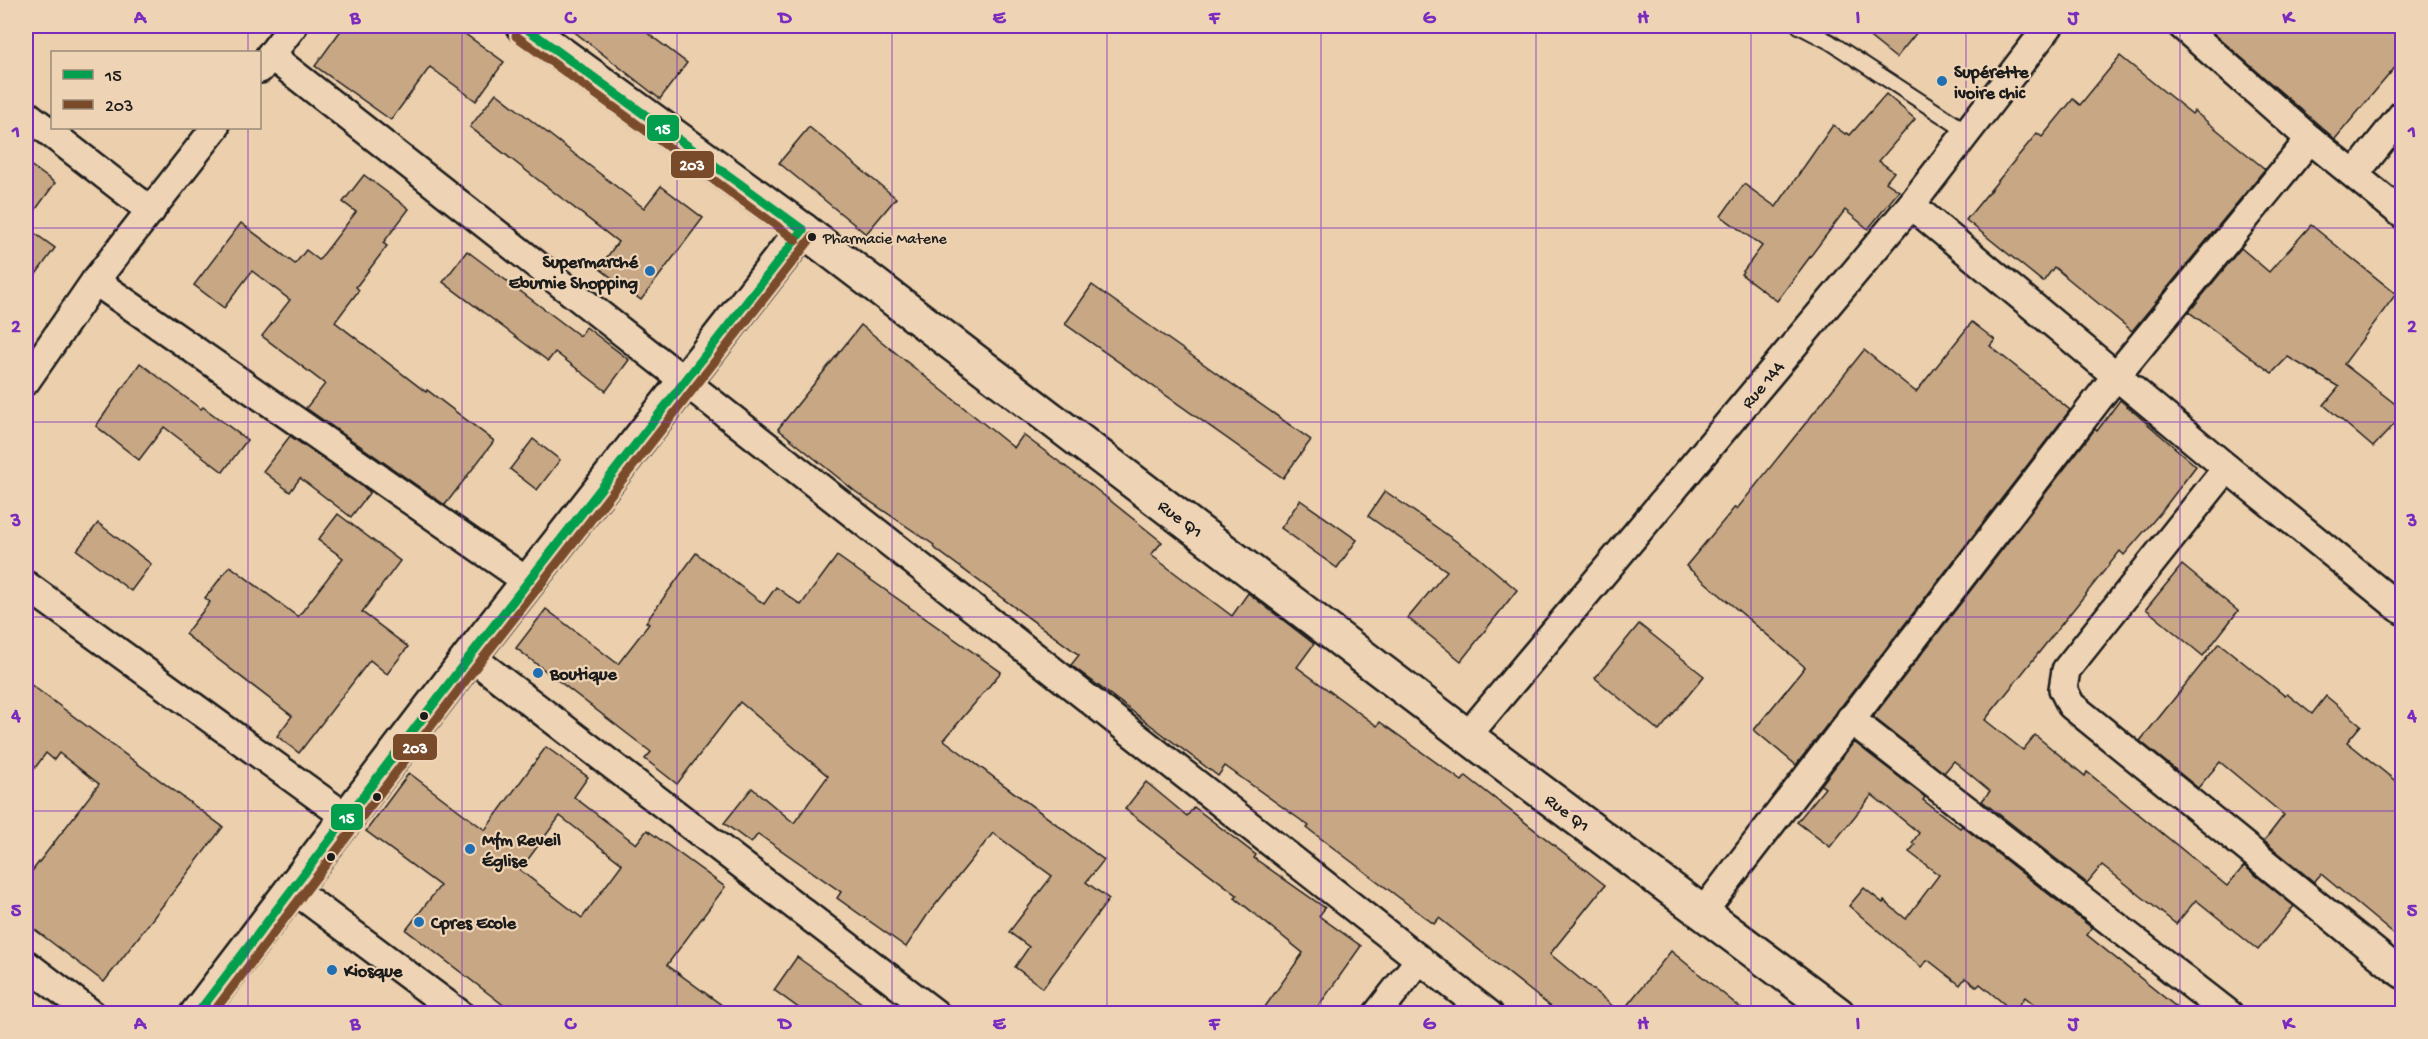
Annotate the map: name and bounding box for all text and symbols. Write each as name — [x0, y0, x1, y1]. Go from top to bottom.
text: A — [133, 8, 148, 31]
text: B — [349, 8, 361, 31]
text: C — [564, 8, 578, 31]
text: D — [776, 8, 792, 31]
text: E — [993, 8, 1007, 31]
text: F — [1208, 8, 1221, 31]
text: G — [1423, 8, 1437, 31]
text: H — [1637, 8, 1649, 31]
text: I — [1856, 8, 1861, 31]
text: J — [2067, 8, 2080, 31]
text: K — [2281, 8, 2296, 31]
legend — [51, 51, 261, 129]
place label: Supérette ivoire chic — [1954, 63, 2029, 105]
text: 15 — [104, 67, 122, 88]
marker: Supérette ivoire chic — [1935, 74, 1949, 88]
text: 203 — [105, 97, 133, 118]
line badge: 15 — [646, 114, 680, 142]
text: 1 — [11, 122, 20, 145]
text: 15 — [655, 122, 671, 141]
text: 1 — [2407, 122, 2416, 145]
line badge: 203 — [670, 150, 715, 179]
text: 203 — [679, 158, 705, 177]
marker: Pharmacie Matene — [806, 231, 818, 243]
place label: Pharmacie Matene — [822, 231, 948, 250]
place label: Supermarché Eburnie Shopping — [509, 253, 639, 295]
marker: Supermarché Eburnie Shopping — [643, 264, 657, 278]
text: 2 — [11, 317, 21, 340]
text: 2 — [2407, 317, 2417, 340]
street label: Rue 144 — [1738, 357, 1790, 414]
street label: Rue Q1 — [1153, 496, 1206, 544]
text: 3 — [10, 511, 21, 534]
text: 3 — [2406, 511, 2417, 534]
place label: Boutique — [549, 665, 617, 686]
marker: Boutique — [531, 666, 545, 680]
text: 4 — [10, 706, 21, 729]
text: 4 — [2406, 706, 2417, 729]
unlabelled marker — [418, 710, 430, 722]
line badge: 203 — [392, 733, 438, 761]
text: 203 — [402, 741, 428, 760]
street label: Rue Q1 — [1540, 790, 1593, 838]
unlabelled marker — [371, 791, 383, 803]
line badge: 15 — [330, 803, 364, 831]
text: 15 — [339, 811, 355, 830]
place label: Mfm Reveil Église — [482, 831, 561, 873]
marker: Mfm Reveil Église — [463, 842, 477, 856]
unlabelled marker — [325, 851, 337, 863]
text: 5 — [11, 901, 22, 924]
text: 5 — [2407, 901, 2418, 924]
place label: Cpres Ecole — [430, 914, 517, 935]
marker: Cpres Ecole — [412, 915, 426, 929]
place label: Kiosque — [343, 962, 403, 983]
marker: Kiosque — [325, 963, 339, 977]
text: A — [133, 1014, 148, 1037]
text: B — [349, 1014, 361, 1037]
text: C — [564, 1014, 578, 1037]
text: D — [776, 1014, 792, 1037]
text: E — [993, 1014, 1007, 1037]
text: F — [1208, 1014, 1221, 1037]
text: G — [1423, 1014, 1437, 1037]
text: H — [1637, 1014, 1649, 1037]
text: I — [1856, 1014, 1861, 1037]
text: J — [2067, 1014, 2080, 1037]
text: K — [2281, 1014, 2296, 1037]

